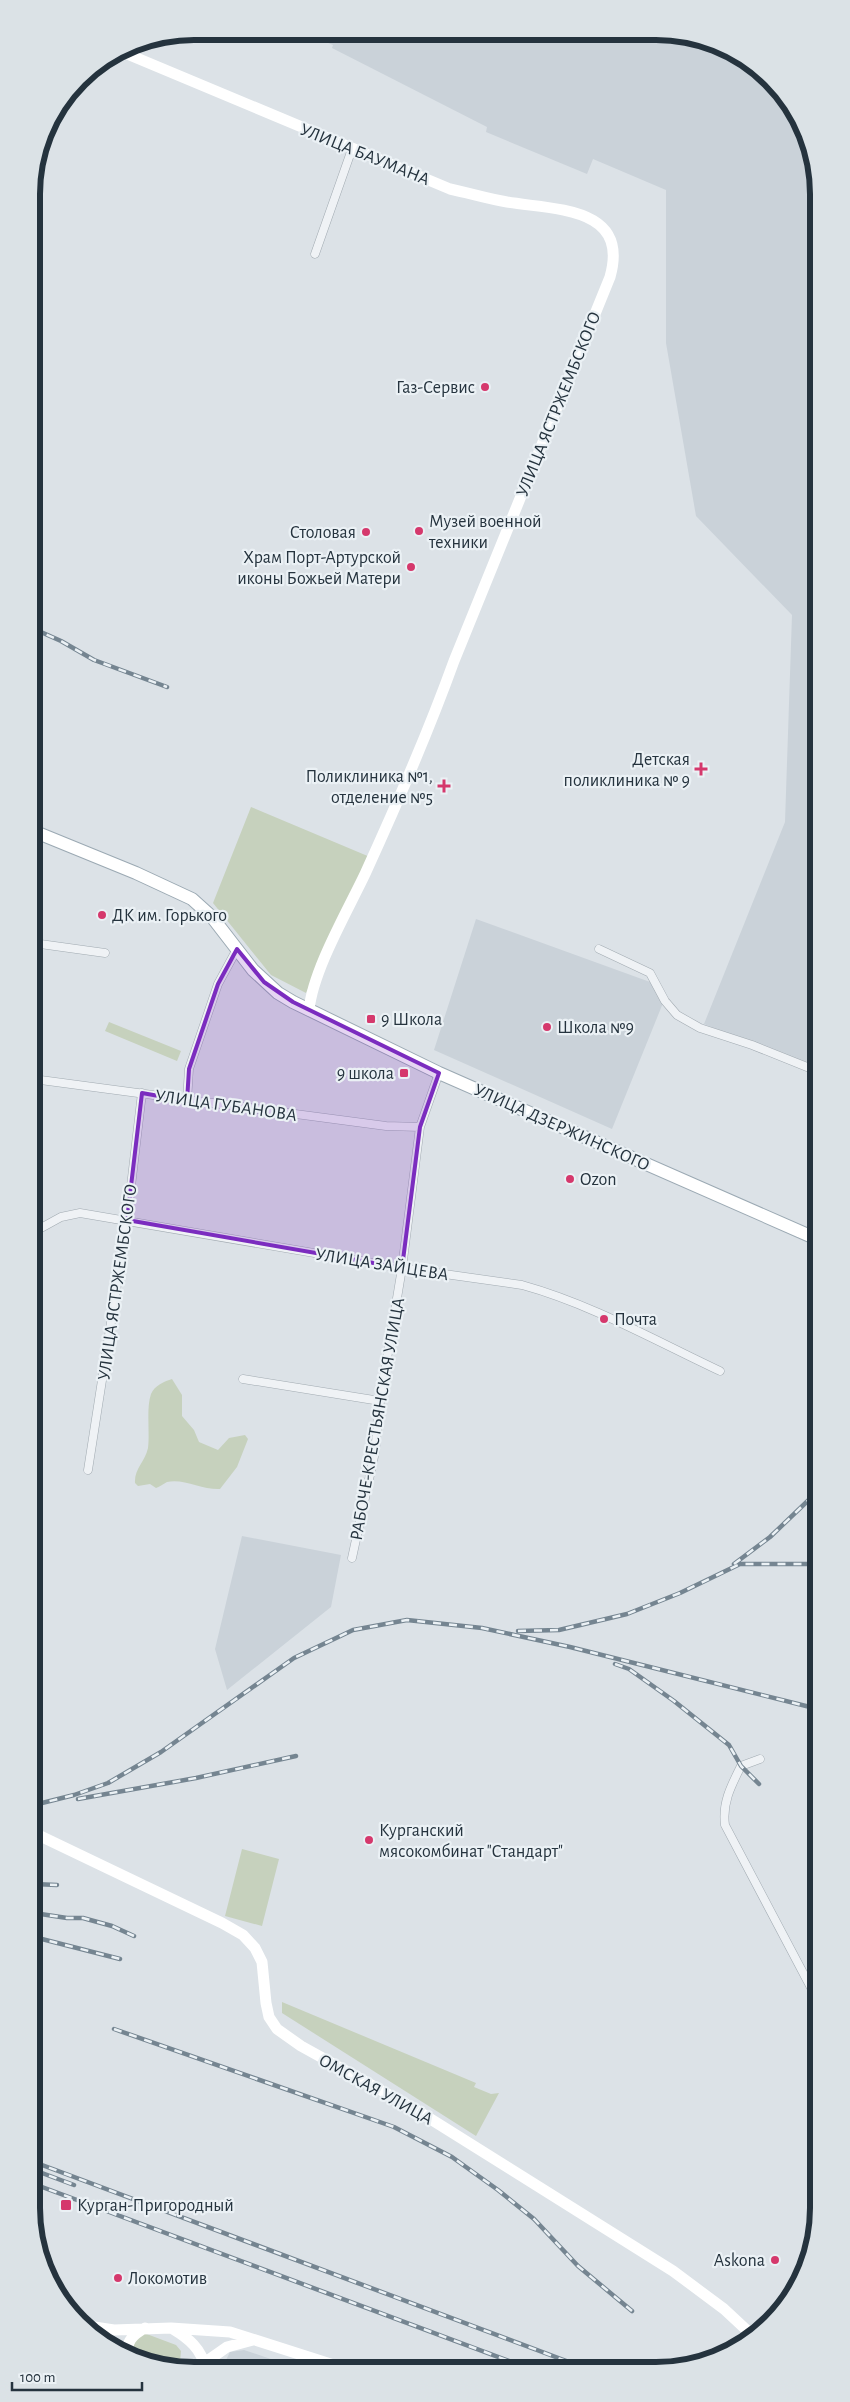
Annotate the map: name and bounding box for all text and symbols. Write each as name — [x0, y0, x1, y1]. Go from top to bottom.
street label: УЛИЦА БАУМАНА — [297, 121, 432, 189]
street label: УЛИЦА ЯСТРЖЕМБСКОГО — [513, 309, 604, 500]
place label: Газ-Сервис — [396, 379, 475, 397]
marker: Газ-Сервис — [479, 381, 491, 393]
place label: Музей военной техники — [428, 513, 542, 552]
place label: Столовая — [290, 524, 356, 542]
marker: Музей военной техники — [413, 525, 425, 537]
marker: Столовая — [360, 526, 372, 538]
place label: Храм Порт-Артурской иконы Божьей Матери — [237, 549, 401, 588]
marker: Храм Порт-Артурской иконы Божьей Матери — [405, 561, 417, 573]
place label: Детская поликлиника № 9 — [564, 751, 690, 790]
marker: Детская поликлиника № 9 — [694, 762, 708, 776]
place label: Поликлиника №1, отделение №5 — [306, 768, 433, 807]
marker: Поликлиника №1, отделение №5 — [437, 779, 451, 793]
place label: ДК им. Горького — [112, 907, 227, 925]
marker: ДК им. Горького — [96, 909, 108, 921]
place label: 9 Школа — [381, 1011, 442, 1029]
marker: 9 Школа — [365, 1013, 377, 1025]
place label: Школа №9 — [557, 1019, 634, 1037]
marker: Школа №9 — [541, 1021, 553, 1033]
place label: 9 школа — [337, 1065, 394, 1083]
marker: 9 школа — [398, 1067, 410, 1079]
street label: УЛИЦА ДЗЕРЖИНСКОГО — [471, 1081, 652, 1175]
street label: УЛИЦА ГУБАНОВА — [154, 1087, 298, 1125]
place label: Ozon — [580, 1171, 617, 1189]
marker: Ozon — [564, 1173, 576, 1185]
street label: УЛИЦА ЯСТРЖЕМБСКОГО — [95, 1183, 141, 1381]
street label: УЛИЦА ЗАЙЦЕВА — [314, 1244, 450, 1284]
street label: РАБОЧЕ-КРЕСТЬЯНСКАЯ УЛИЦА — [348, 1296, 408, 1542]
place label: Почта — [614, 1311, 657, 1329]
marker: Почта — [598, 1313, 610, 1325]
place label: Курганский мясокомбинат "Стандарт" — [379, 1822, 563, 1861]
marker: Курганский мясокомбинат "Стандарт" — [363, 1834, 375, 1846]
street label: ОМСКАЯ УЛИЦА — [316, 2051, 436, 2129]
place label: Курган-Пригородный — [77, 2197, 234, 2215]
marker: Курган-Пригородный — [59, 2198, 73, 2212]
place label: Askona — [714, 2252, 765, 2270]
marker: Askona — [769, 2254, 781, 2266]
place label: Локомотив — [128, 2270, 207, 2288]
marker: Локомотив — [112, 2272, 124, 2284]
scale bar — [12, 2360, 142, 2392]
text: 100 m — [20, 2370, 55, 2385]

